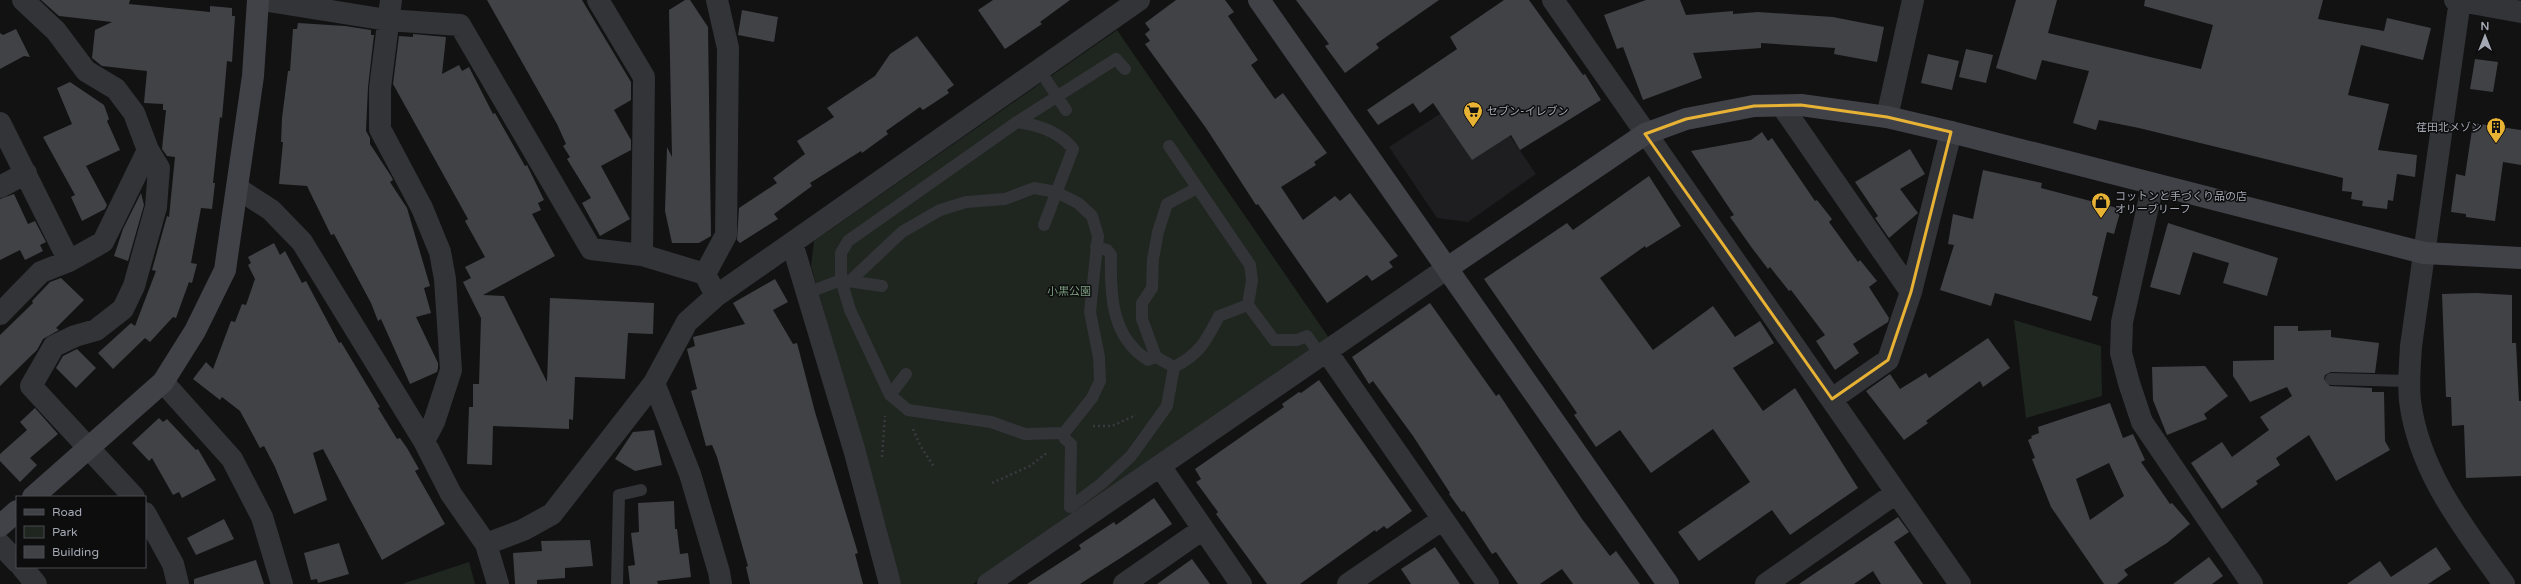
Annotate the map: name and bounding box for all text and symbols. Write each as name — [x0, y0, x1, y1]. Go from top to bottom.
north arrow — [2465, 16, 2505, 56]
text: N — [2481, 20, 2489, 33]
supermarket icon: セブン-イレブン — [1462, 100, 1484, 128]
place label: セブン-イレブン — [1487, 105, 1569, 118]
building icon: 荏田北メゾン — [2485, 116, 2507, 144]
place label: 荏田北メゾン — [2416, 121, 2482, 134]
place label: コットンと手づくり品の店 オリーブリーフ — [2115, 190, 2247, 216]
shop icon: コットンと手づくり品の店 オリーブリーフ — [2090, 191, 2112, 219]
park label: 小黒公園 — [1047, 285, 1091, 298]
legend — [16, 496, 146, 568]
text: Road — [52, 505, 82, 519]
text: Park — [52, 525, 78, 539]
text: Building — [52, 545, 99, 559]

